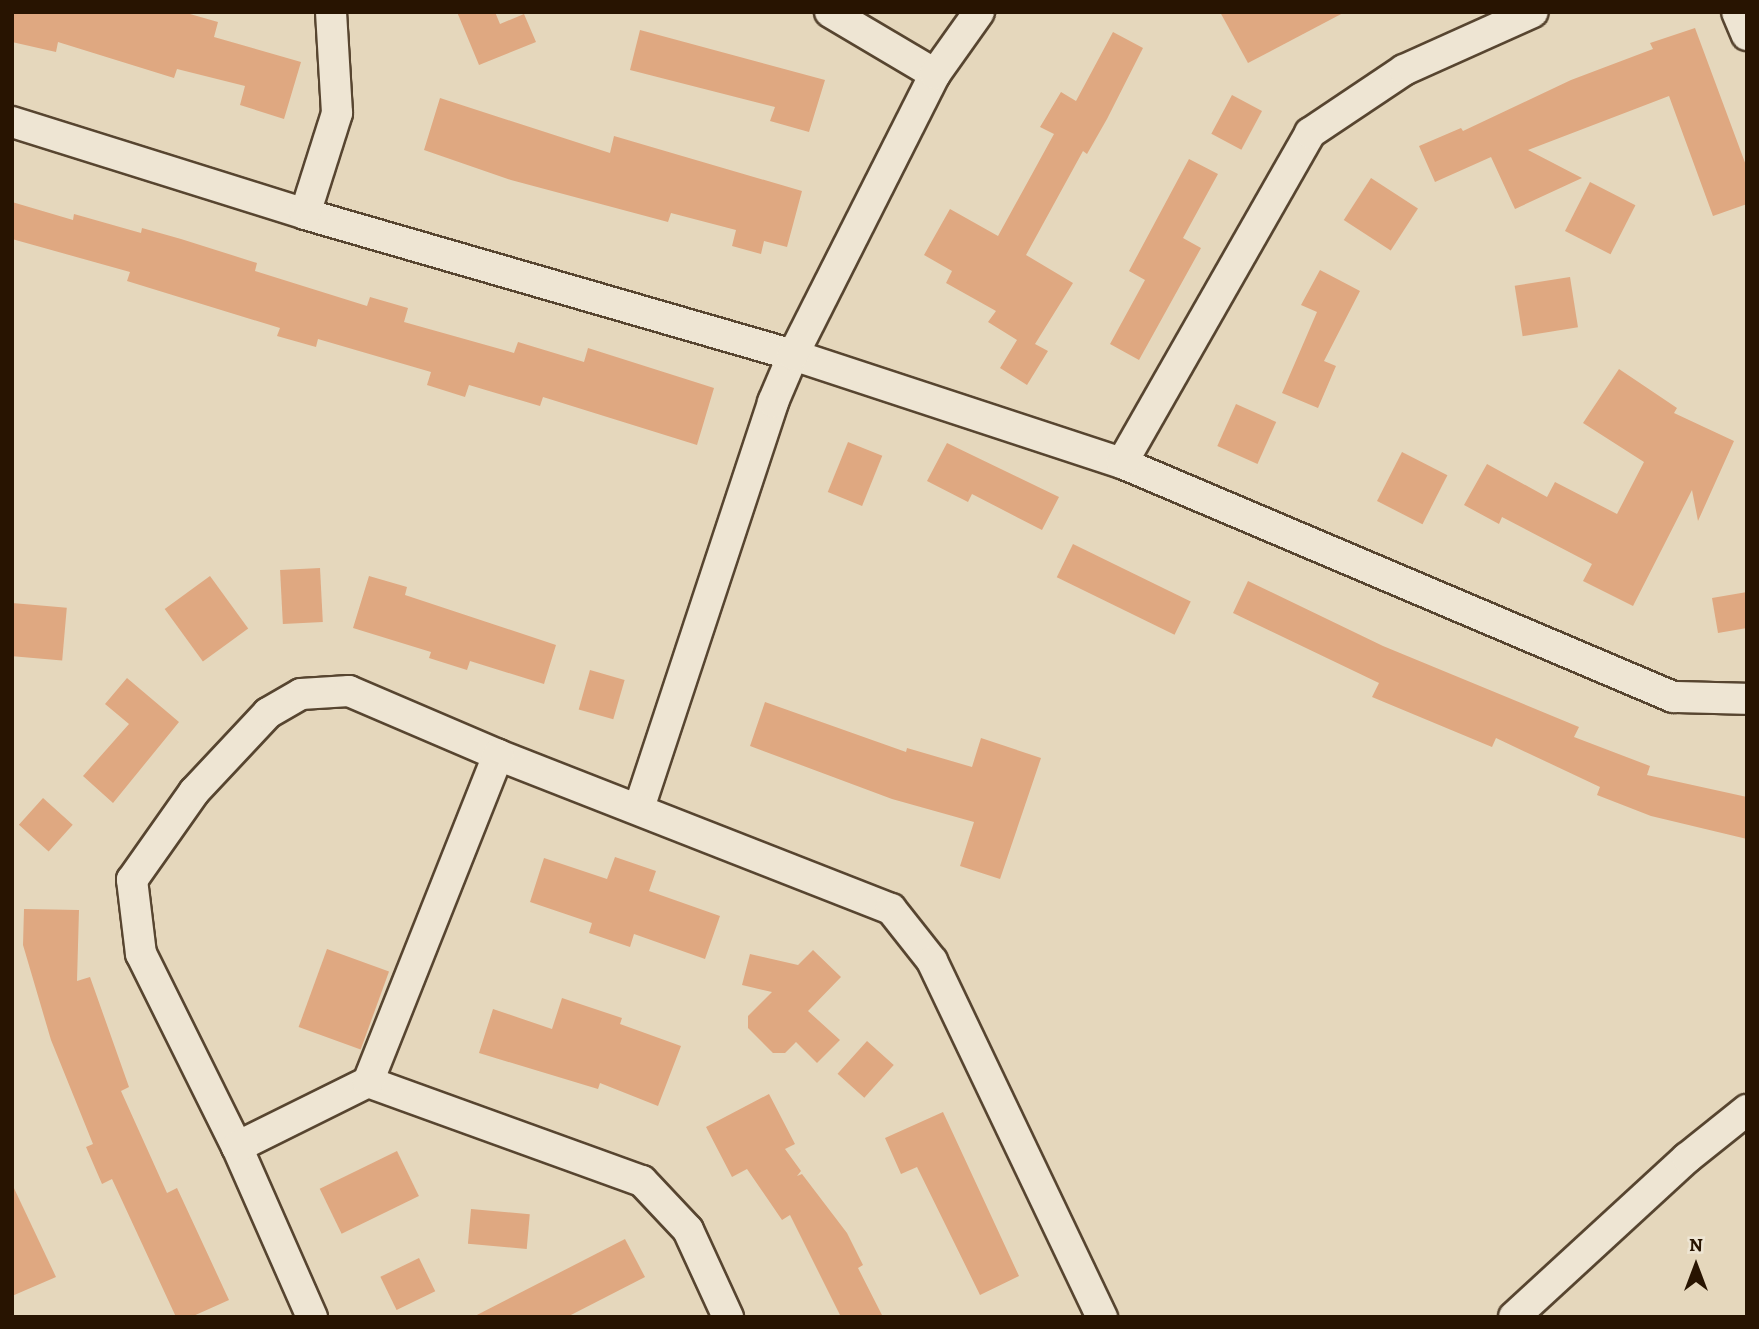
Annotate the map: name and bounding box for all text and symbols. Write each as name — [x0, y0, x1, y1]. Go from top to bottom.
north arrow — [1661, 1231, 1731, 1301]
text: N — [1689, 1232, 1703, 1258]

